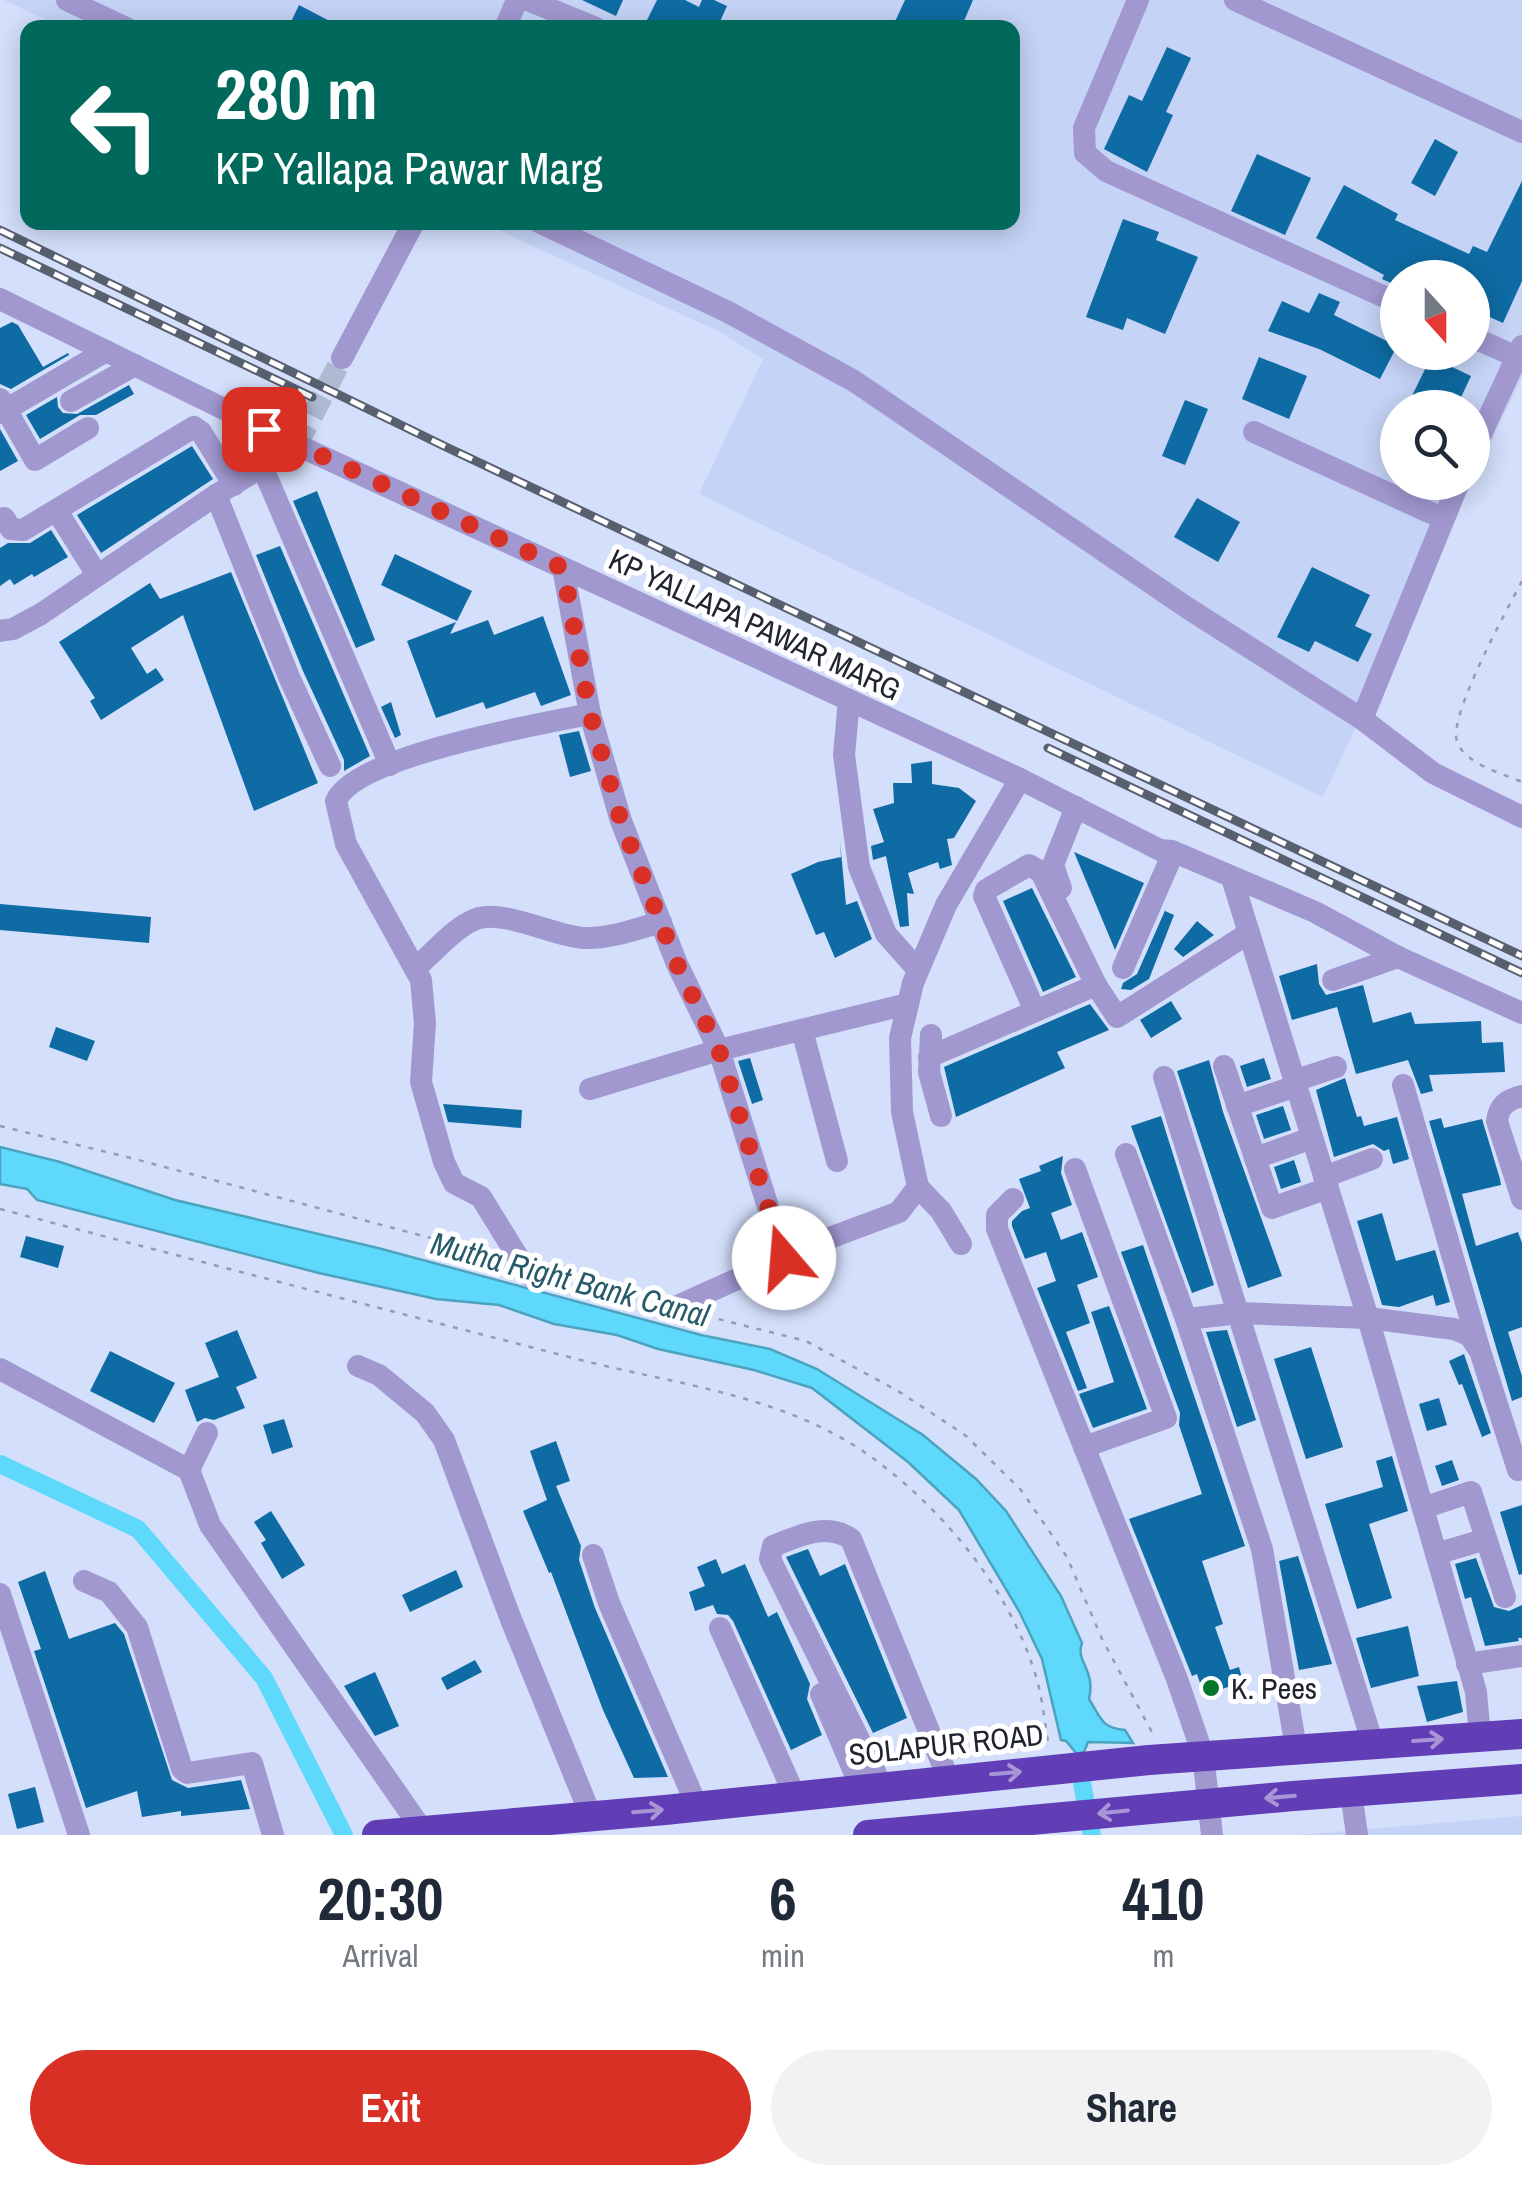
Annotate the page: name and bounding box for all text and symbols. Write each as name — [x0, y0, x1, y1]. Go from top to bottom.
text: 280 m — [215, 47, 378, 141]
icon: left — [50, 60, 180, 190]
text: KP Yallapa Pawar Marg — [215, 137, 603, 198]
north arrow — [1380, 260, 1490, 370]
map controls — [1380, 260, 1490, 500]
pin — [222, 387, 307, 472]
button: search — [1380, 390, 1490, 500]
icon: arrive — [237, 402, 292, 457]
street label: KP YALLAPA PAWAR MARG — [603, 539, 907, 709]
position arrow — [732, 1206, 836, 1310]
water label: Mutha Right Bank Canal — [426, 1221, 715, 1337]
place label: K. Pees — [1231, 1668, 1317, 1708]
marker: K. Pees — [1200, 1677, 1222, 1699]
street label: SOLAPUR ROAD — [847, 1714, 1045, 1774]
one-way arrow — [1412, 1731, 1444, 1750]
one-way arrow — [990, 1763, 1022, 1782]
one-way arrow — [1264, 1788, 1296, 1807]
one-way arrow — [632, 1802, 664, 1821]
one-way arrow — [1097, 1803, 1129, 1822]
text: 20:30 — [318, 1858, 443, 1939]
text: 6 — [769, 1858, 797, 1939]
text: 410 — [1122, 1858, 1204, 1939]
text: Arrival — [343, 1934, 418, 1977]
text: min — [761, 1934, 805, 1977]
text: m — [1152, 1934, 1174, 1977]
button: Exit — [30, 2050, 751, 2165]
button: Share — [771, 2050, 1492, 2165]

